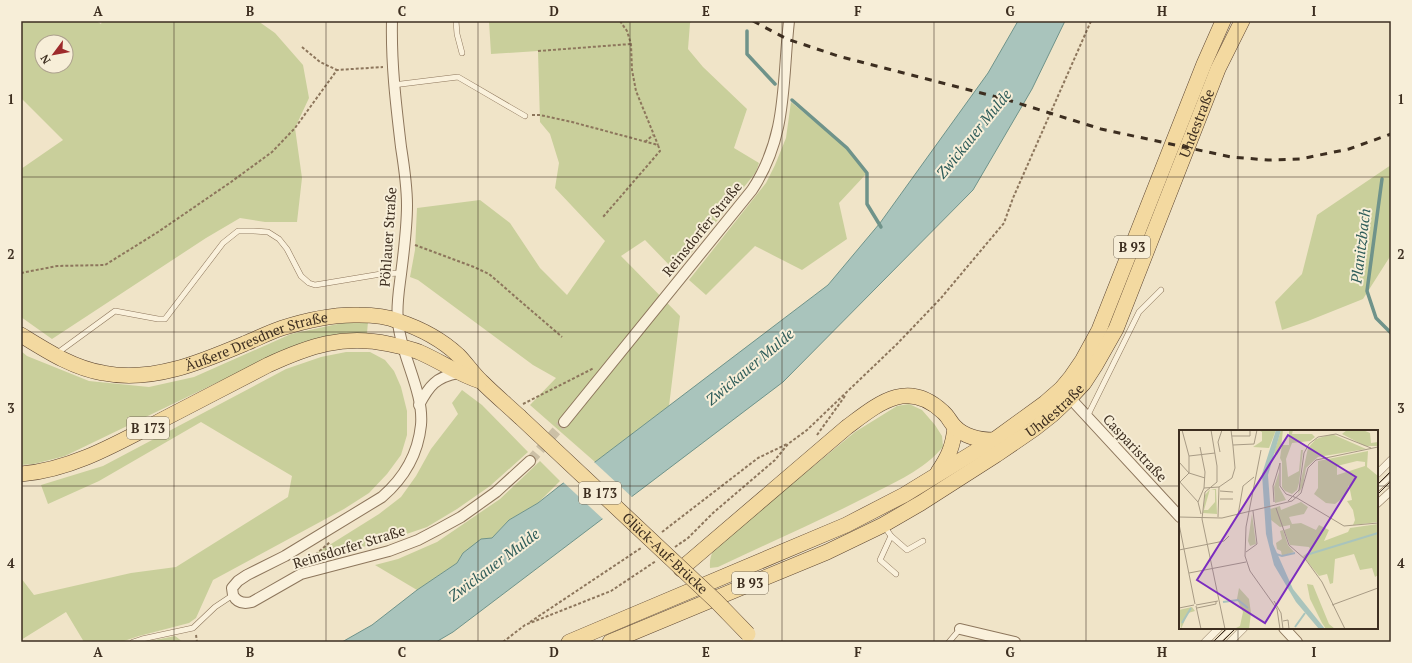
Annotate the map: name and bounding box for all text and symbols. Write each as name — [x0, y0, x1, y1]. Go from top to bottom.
text: A — [93, 2, 103, 20]
text: B — [246, 2, 254, 20]
text: C — [398, 2, 406, 20]
text: D — [549, 2, 559, 20]
text: E — [702, 2, 710, 20]
text: F — [854, 2, 862, 20]
text: G — [1005, 2, 1015, 20]
text: H — [1157, 2, 1167, 20]
text: I — [1312, 2, 1317, 20]
north arrow — [34, 34, 74, 74]
text: N — [37, 51, 54, 67]
water label: Zwickauer Mulde — [931, 84, 1016, 182]
street label: Uhdestraße — [1174, 86, 1218, 160]
text: 1 — [7, 90, 15, 108]
text: 1 — [1397, 90, 1405, 108]
street label: Reinsdorfer Straße — [658, 177, 746, 280]
street label: Pöhlauer Straße — [375, 186, 400, 288]
water label: Planitzbach — [1345, 207, 1375, 286]
road number: B 93 — [1114, 236, 1150, 258]
text: 2 — [7, 245, 15, 263]
text: 2 — [1397, 245, 1405, 263]
street label: Äußere Dresdner Straße — [182, 307, 329, 375]
water label: Zwickauer Mulde — [701, 323, 798, 409]
street label: Uhdestraße — [1022, 379, 1088, 441]
text: 3 — [7, 399, 15, 417]
text: 3 — [1397, 399, 1405, 417]
street label: Casparistraße — [1099, 410, 1172, 486]
road number: B 173 — [127, 417, 169, 439]
inset map — [1179, 430, 1378, 629]
road number: B 173 — [579, 482, 621, 504]
street label: Glück-Auf-Brücke — [618, 508, 712, 598]
street label: Reinsdorfer Straße — [290, 520, 407, 573]
water label: Zwickauer Mulde — [444, 523, 543, 605]
text: 4 — [7, 554, 15, 572]
text: 4 — [1397, 554, 1405, 572]
road number: B 93 — [732, 572, 768, 594]
text: A — [93, 643, 103, 661]
text: B — [246, 643, 254, 661]
text: C — [398, 643, 406, 661]
text: D — [549, 643, 559, 661]
text: E — [702, 643, 710, 661]
text: F — [854, 643, 862, 661]
text: G — [1005, 643, 1015, 661]
text: H — [1157, 643, 1167, 661]
text: I — [1312, 643, 1317, 661]

